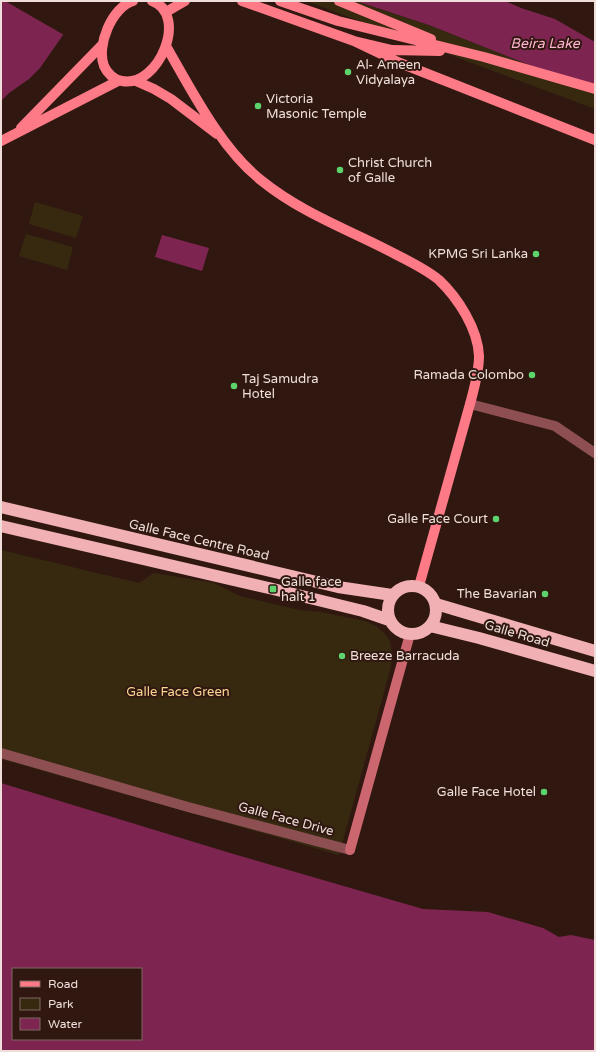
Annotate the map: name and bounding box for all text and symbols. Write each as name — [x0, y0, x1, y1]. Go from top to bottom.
water label: Beira Lake — [510, 35, 581, 52]
place label: Al- Ameen Vidyalaya — [356, 57, 421, 88]
marker: Al- Ameen Vidyalaya — [343, 67, 353, 77]
place label: Victoria Masonic Temple — [266, 91, 367, 122]
marker: Victoria Masonic Temple — [253, 101, 263, 111]
place label: Christ Church of Galle — [348, 155, 432, 186]
marker: Christ Church of Galle — [335, 165, 345, 175]
place label: KPMG Sri Lanka — [428, 246, 528, 262]
marker: KPMG Sri Lanka — [531, 249, 541, 259]
place label: Ramada Colombo — [413, 367, 524, 383]
marker: Ramada Colombo — [527, 370, 537, 380]
place label: Taj Samudra Hotel — [242, 371, 318, 402]
marker: Taj Samudra Hotel — [229, 381, 239, 391]
place label: Galle Face Court — [387, 511, 488, 527]
marker: Galle Face Court — [491, 514, 501, 524]
street label: Galle Face Centre Road — [127, 516, 271, 564]
place label: Galle face halt 1 — [281, 574, 342, 605]
marker: Galle face halt 1 — [268, 584, 278, 594]
place label: The Bavarian — [457, 586, 537, 602]
marker: The Bavarian — [540, 589, 550, 599]
street label: Galle Road — [483, 617, 551, 651]
place label: Breeze Barracuda — [350, 648, 460, 664]
marker: Breeze Barracuda — [337, 651, 347, 661]
park label: Galle Face Green — [126, 684, 230, 700]
place label: Galle Face Hotel — [437, 784, 536, 800]
marker: Galle Face Hotel — [539, 787, 549, 797]
street label: Galle Face Drive — [236, 799, 336, 839]
legend — [12, 968, 142, 1040]
text: Road — [48, 977, 78, 991]
text: Park — [48, 997, 74, 1011]
text: Water — [48, 1017, 83, 1031]

